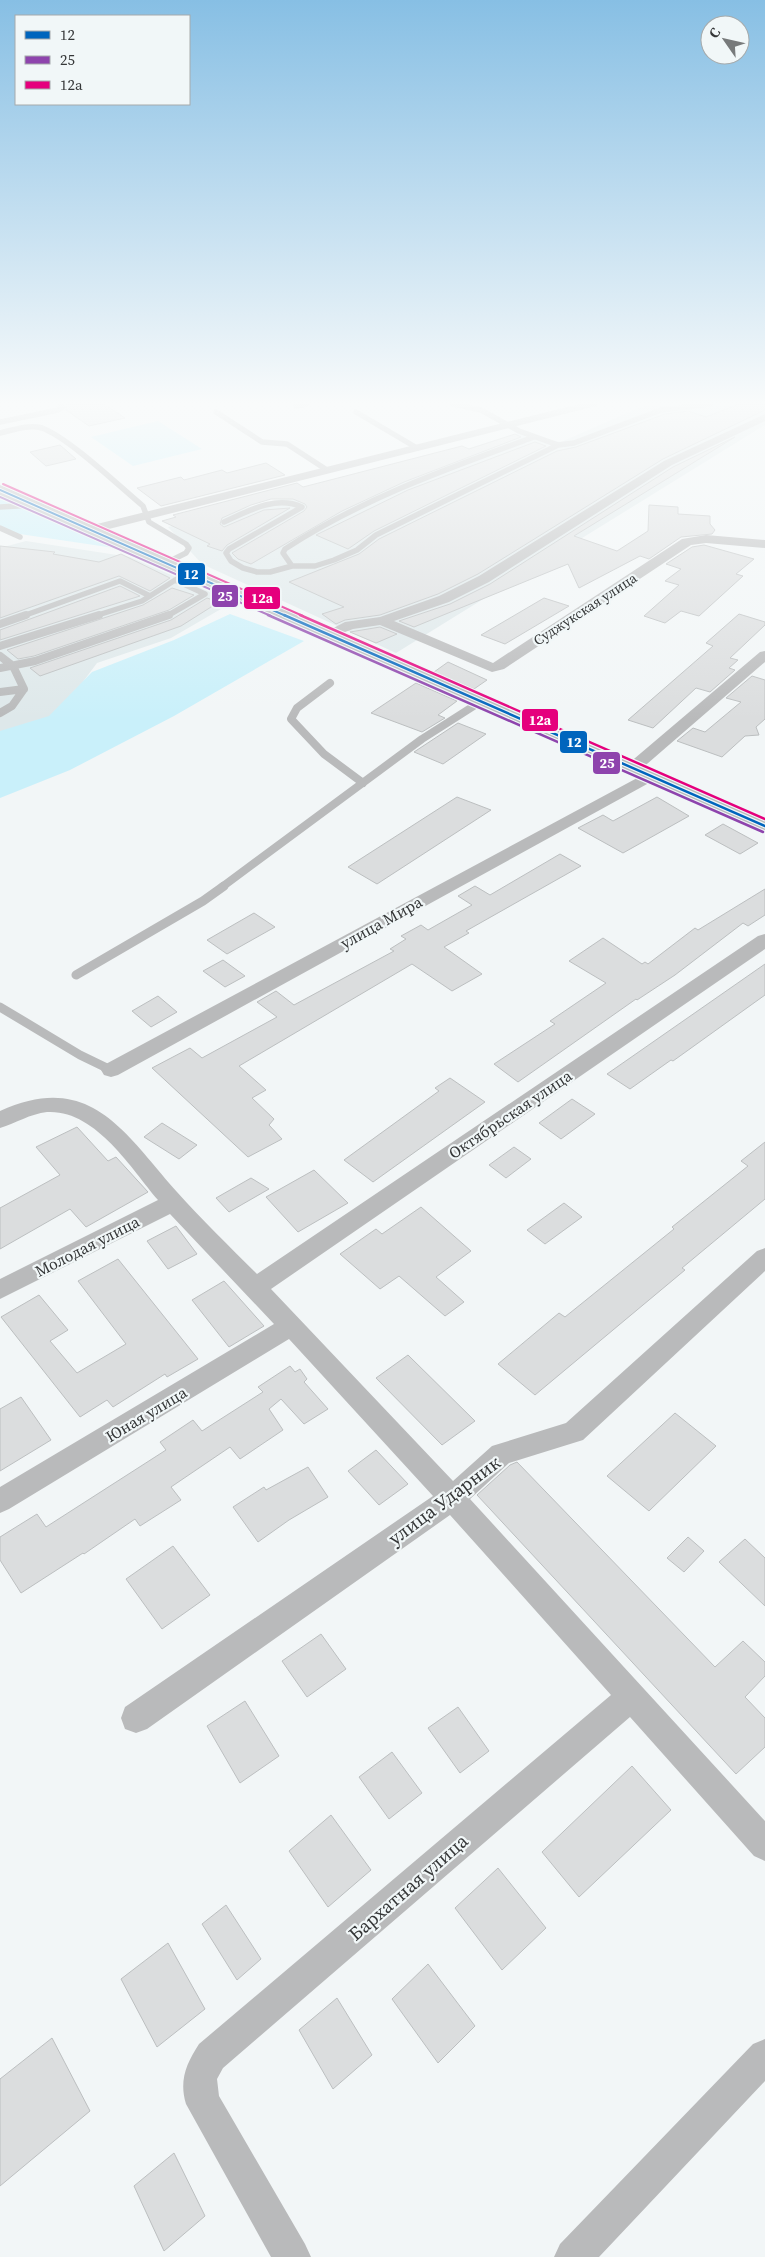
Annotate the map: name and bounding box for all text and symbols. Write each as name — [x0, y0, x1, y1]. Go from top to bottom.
legend — [15, 15, 190, 105]
north arrow — [700, 15, 750, 65]
text: С — [703, 23, 725, 42]
text: 12 — [60, 24, 75, 45]
text: 25 — [60, 49, 75, 70]
text: 12а — [60, 74, 83, 95]
line badge: 12 — [177, 562, 206, 586]
text: 12 — [183, 564, 199, 584]
street label: Суджукская улица — [529, 567, 642, 650]
line badge: 25 — [211, 584, 239, 608]
text: 25 — [217, 586, 233, 606]
line badge: 12а — [243, 586, 281, 610]
text: 12а — [251, 588, 274, 608]
line badge: 12а — [521, 708, 559, 732]
text: 12а — [529, 710, 552, 730]
line badge: 12 — [559, 730, 588, 754]
text: 12 — [566, 732, 582, 752]
line badge: 25 — [592, 751, 621, 775]
text: 25 — [599, 753, 615, 773]
street label: улица Мира — [336, 890, 427, 954]
street label: Октябрьская улица — [444, 1064, 577, 1164]
street label: Молодая улица — [31, 1210, 144, 1282]
street label: Юная улица — [101, 1381, 192, 1447]
street label: улица Ударник — [382, 1449, 506, 1551]
street label: Бархатная улица — [343, 1828, 474, 1946]

